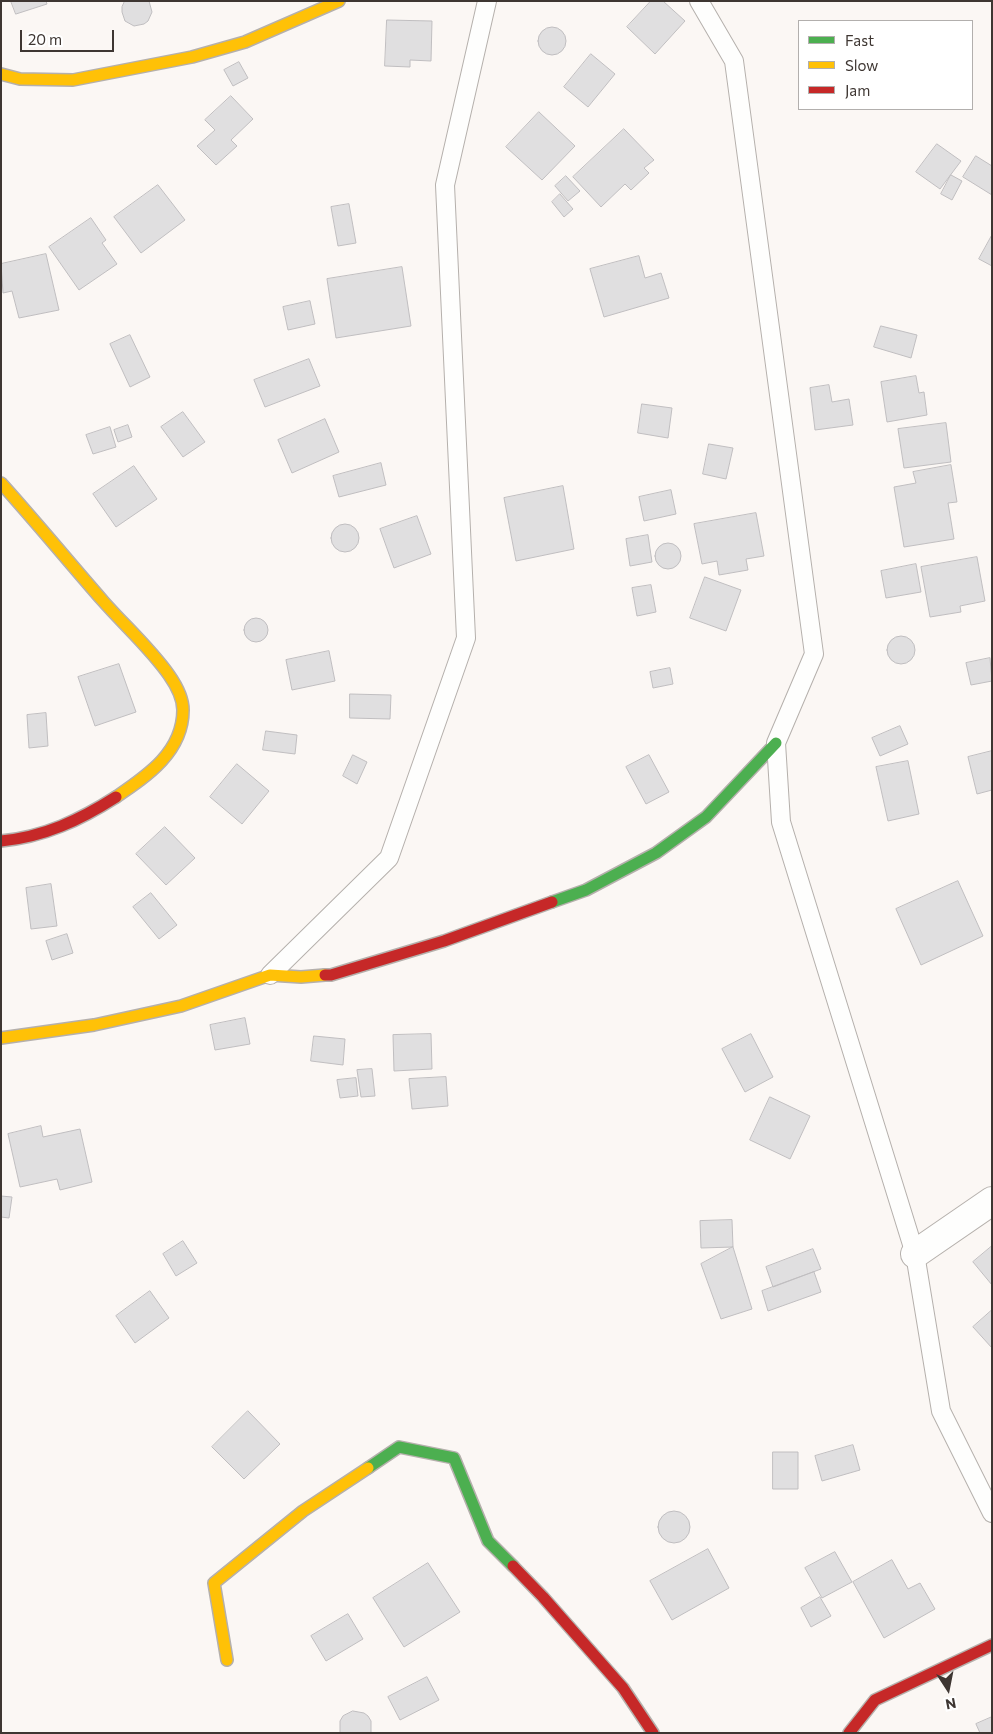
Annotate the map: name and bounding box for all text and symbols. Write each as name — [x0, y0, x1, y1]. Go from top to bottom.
scale bar — [22, 20, 116, 52]
legend — [798, 20, 973, 110]
text: 20 m — [28, 30, 62, 48]
text: Fast — [845, 31, 874, 49]
text: Slow — [845, 56, 878, 74]
text: Jam — [845, 81, 870, 99]
north arrow — [923, 1664, 973, 1714]
text: N — [944, 1695, 958, 1714]

